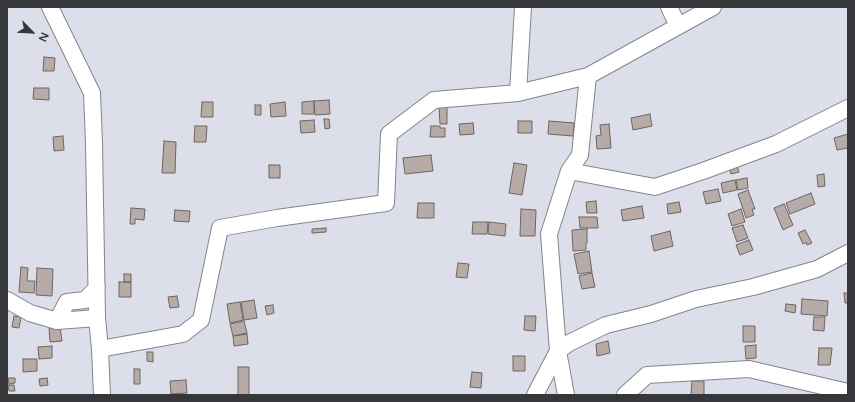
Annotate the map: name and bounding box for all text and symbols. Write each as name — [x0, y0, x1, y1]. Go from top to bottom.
north arrow — [12, 12, 52, 52]
text: N — [36, 30, 51, 44]

